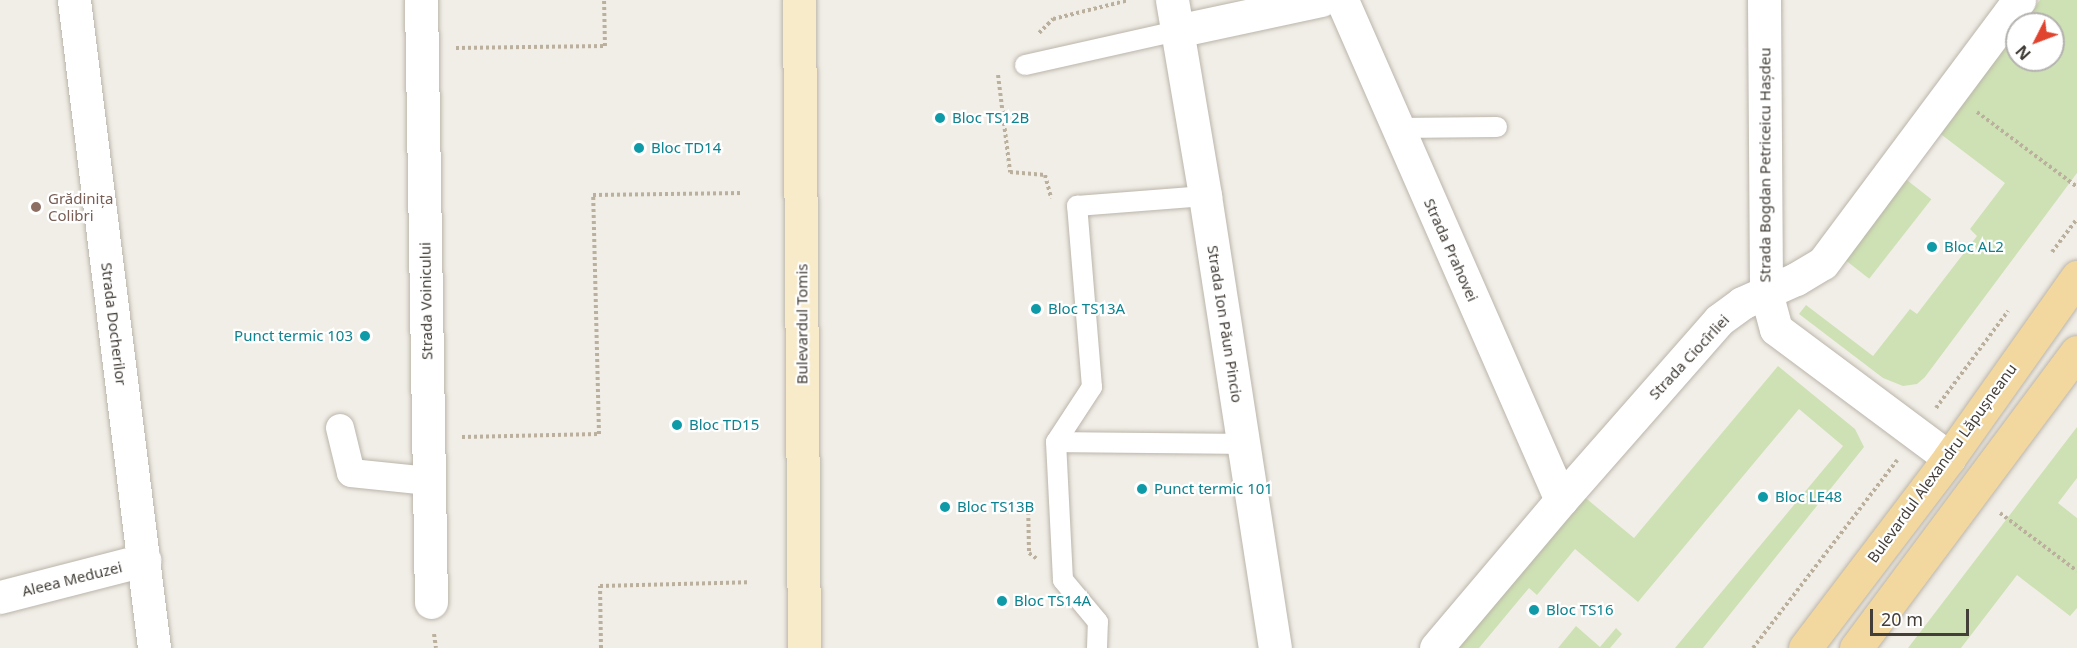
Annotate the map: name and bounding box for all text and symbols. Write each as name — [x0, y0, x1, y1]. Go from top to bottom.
north arrow — [2005, 12, 2065, 72]
text: N — [2011, 41, 2036, 65]
street label: Strada Bogdan Petriceicu Hașdeu — [1756, 48, 1774, 282]
place label: Bloc TS12B — [952, 109, 1029, 127]
marker: Bloc TS12B — [933, 111, 947, 125]
place label: Bloc TD14 — [651, 139, 721, 157]
marker: Bloc TD14 — [632, 141, 646, 155]
place label: Grădinița Colibri — [48, 189, 113, 224]
street label: Strada Prahovei — [1420, 196, 1482, 304]
marker: Grădinița Colibri — [29, 200, 43, 214]
place label: Bloc AL2 — [1944, 238, 2004, 256]
marker: Bloc AL2 — [1925, 240, 1939, 254]
street label: Strada Voinicului — [416, 242, 436, 360]
street label: Strada Ion Păun Pincio — [1204, 244, 1246, 404]
street label: Strada Docherilor — [98, 262, 130, 386]
street label: Bulevardul Tomis — [793, 264, 811, 384]
place label: Bloc TS13A — [1048, 300, 1125, 318]
marker: Bloc TS13A — [1029, 302, 1043, 316]
street label: Strada Ciocîrliei — [1645, 311, 1733, 403]
place label: Punct termic 103 — [234, 327, 353, 345]
marker: Punct termic 103 — [358, 329, 372, 343]
street label: Bulevardul Alexandru Lăpușneanu — [1864, 360, 2020, 566]
place label: Bloc TD15 — [689, 416, 759, 434]
marker: Bloc TD15 — [670, 418, 684, 432]
place label: Punct termic 101 — [1154, 480, 1273, 498]
marker: Punct termic 101 — [1135, 482, 1149, 496]
place label: Bloc LE48 — [1775, 488, 1842, 506]
marker: Bloc LE48 — [1756, 490, 1770, 504]
place label: Bloc TS13B — [957, 498, 1034, 516]
marker: Bloc TS13B — [938, 500, 952, 514]
street label: Aleea Meduzei — [20, 558, 124, 600]
place label: Bloc TS14A — [1014, 592, 1091, 610]
marker: Bloc TS14A — [995, 594, 1009, 608]
scale bar — [1873, 597, 1972, 635]
place label: Bloc TS16 — [1546, 601, 1614, 619]
marker: Bloc TS16 — [1527, 603, 1541, 617]
text: 20 m — [1881, 607, 1923, 631]

